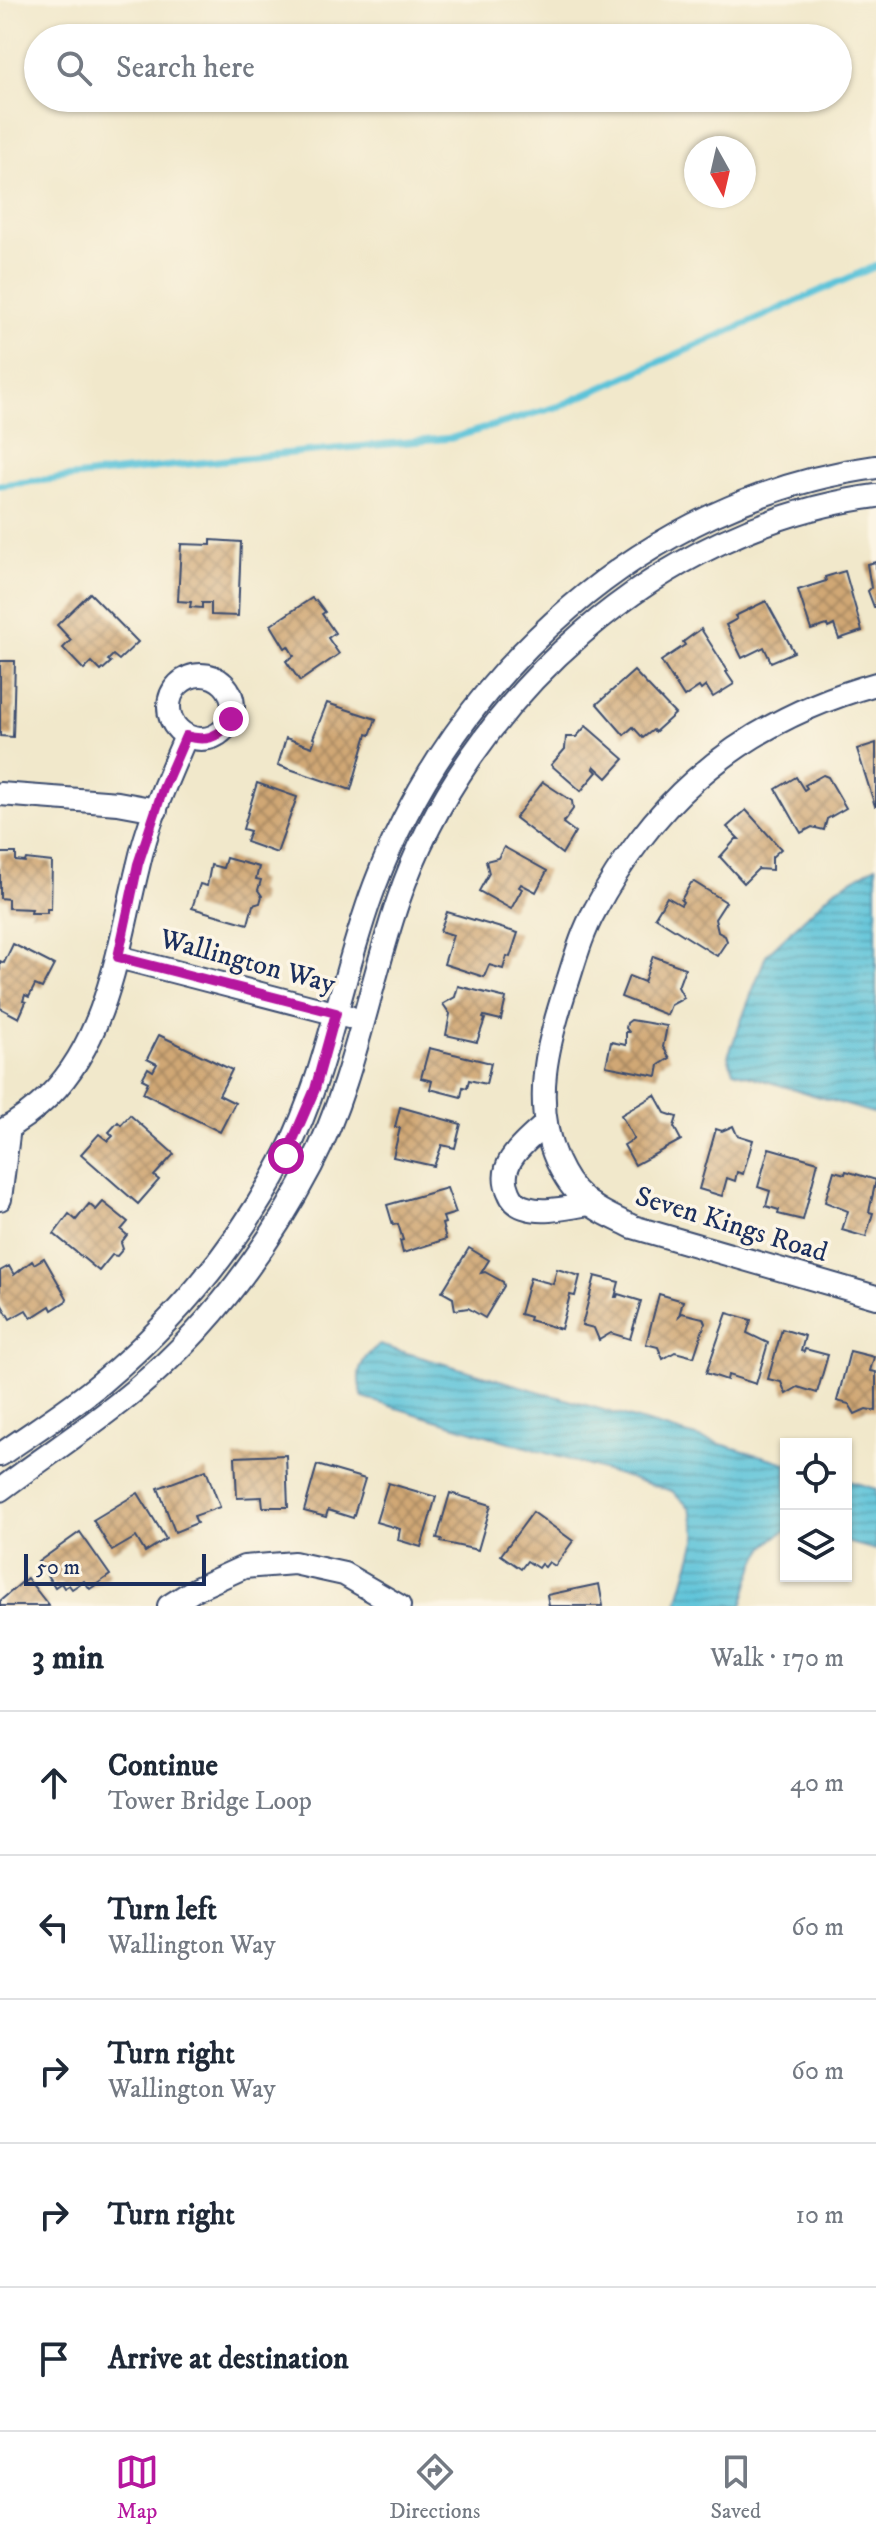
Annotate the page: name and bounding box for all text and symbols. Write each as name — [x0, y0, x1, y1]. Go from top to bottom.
search box — [24, 24, 852, 112]
icon: search — [52, 46, 96, 90]
text: Search here — [116, 50, 255, 87]
north arrow — [684, 136, 756, 208]
route end — [213, 701, 249, 737]
street label: Wallington Way — [155, 921, 340, 1002]
route start — [268, 1138, 304, 1174]
street label: Seven Kings Road — [631, 1179, 832, 1270]
map controls — [780, 1438, 852, 1582]
button: locate — [780, 1438, 852, 1510]
button: layers — [780, 1510, 852, 1582]
scale bar — [24, 1550, 206, 1586]
text: 50 m — [36, 1554, 80, 1581]
text: 3 min — [32, 1637, 104, 1679]
text: Walk · 170 m — [710, 1642, 844, 1675]
text: Continue — [108, 1748, 218, 1785]
icon: ahead — [32, 1761, 76, 1805]
text: 40 m — [790, 1767, 844, 1800]
text: Tower Bridge Loop — [108, 1785, 312, 1818]
text: Turn left — [108, 1892, 217, 1929]
icon: left — [32, 1905, 76, 1949]
text: 60 m — [791, 1911, 844, 1944]
text: Wallington Way — [108, 1929, 276, 1962]
text: Turn right — [108, 2036, 235, 2073]
icon: right — [32, 2049, 76, 2093]
text: 60 m — [791, 2055, 844, 2088]
text: Wallington Way — [108, 2073, 276, 2106]
icon: right — [32, 2193, 76, 2237]
text: Turn right — [108, 2197, 235, 2234]
text: 10 m — [795, 2199, 844, 2232]
icon: arrive — [32, 2337, 76, 2381]
text: Arrive at destination — [108, 2341, 349, 2378]
tab: Map — [115, 2450, 159, 2525]
tab: Directions — [389, 2450, 480, 2525]
tab: Saved — [710, 2450, 761, 2525]

